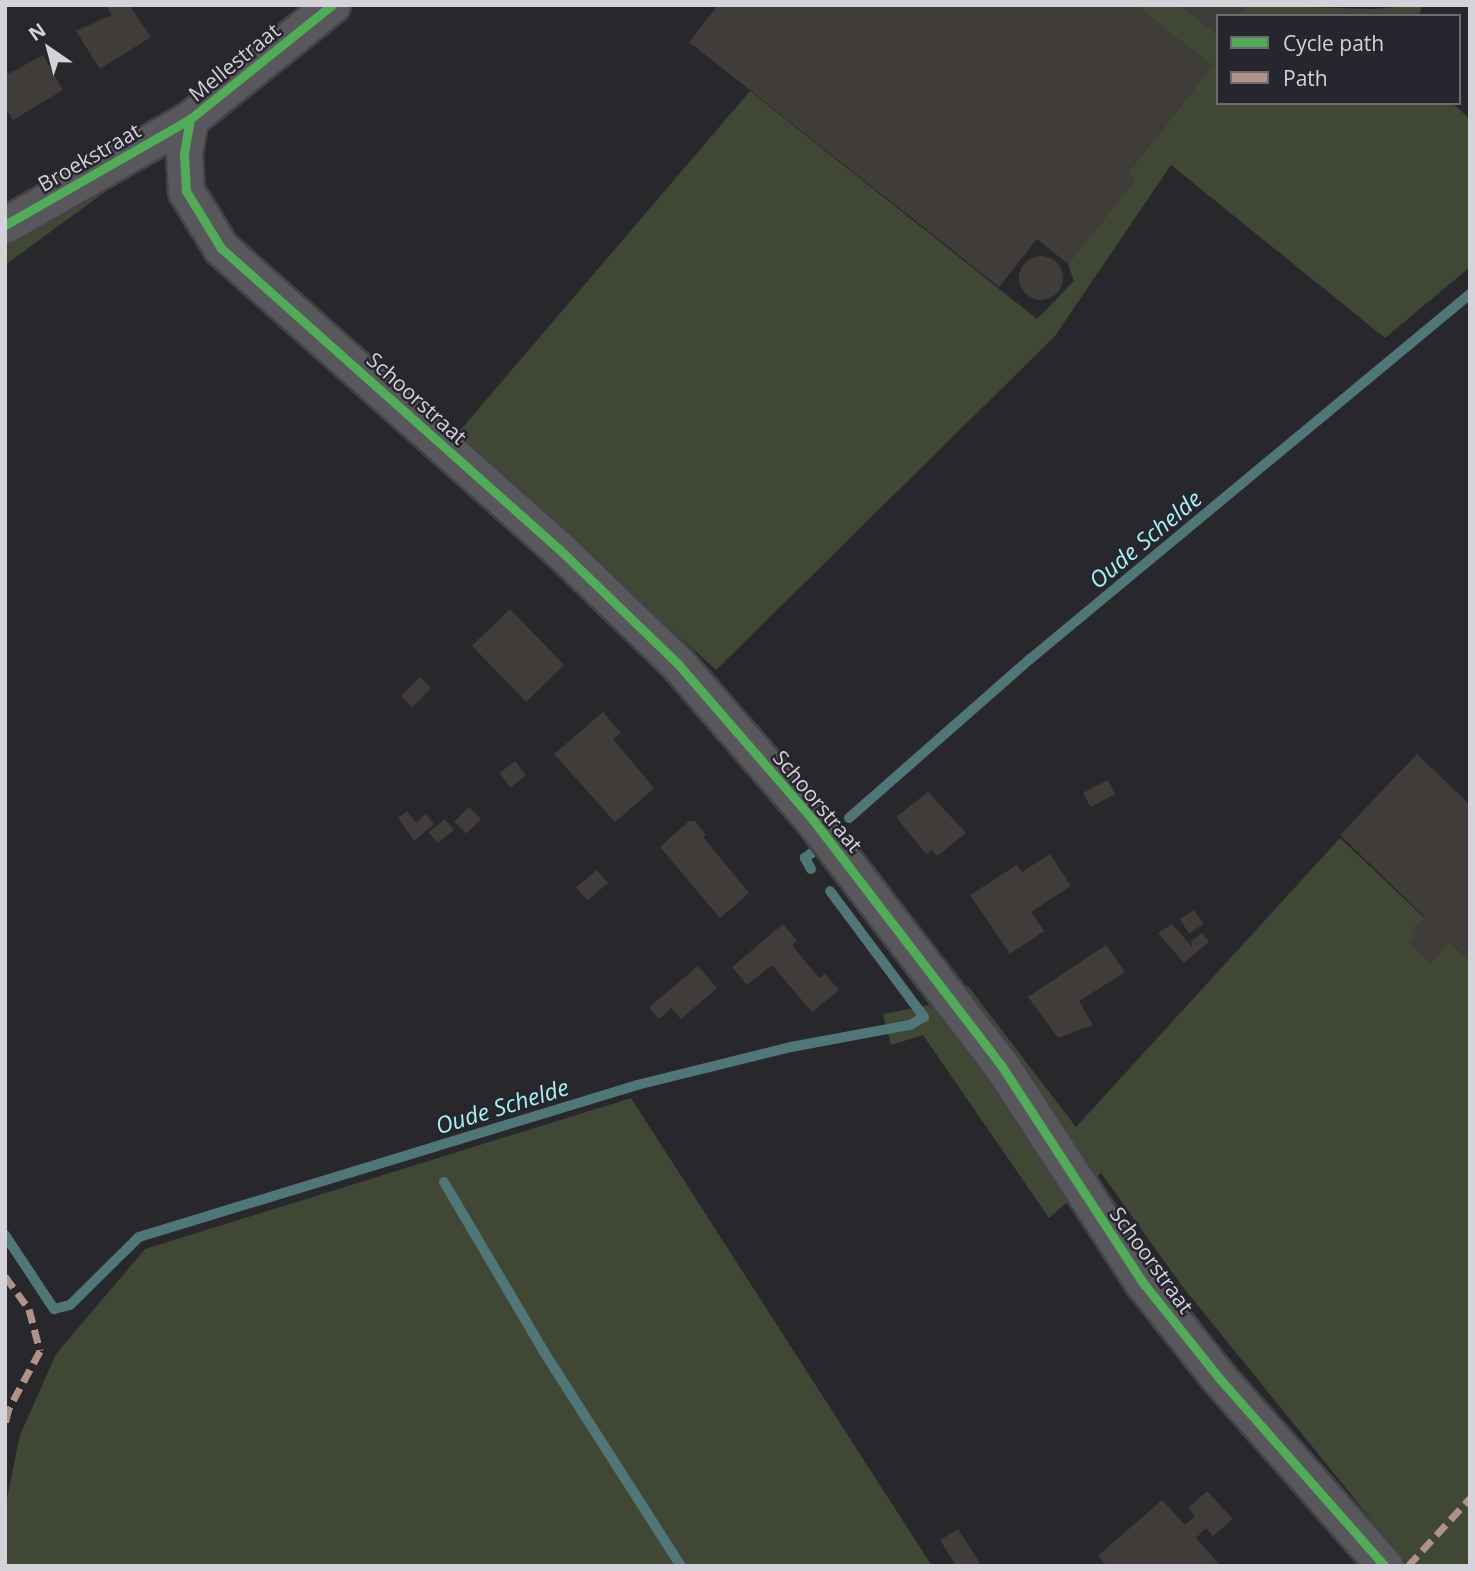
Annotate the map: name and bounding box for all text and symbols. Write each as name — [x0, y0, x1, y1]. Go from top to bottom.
north arrow — [14, 14, 84, 84]
legend — [1216, 14, 1461, 105]
text: N — [23, 17, 51, 47]
street label: Mellestraat — [183, 18, 285, 106]
text: Cycle path — [1283, 29, 1384, 57]
text: Path — [1283, 64, 1328, 92]
street label: Broekstraat — [33, 117, 145, 197]
street label: Schoorstraat — [362, 347, 472, 449]
water label: Oude Schelde — [1083, 484, 1207, 594]
street label: Schoorstraat — [768, 745, 868, 857]
water label: Oude Schelde — [432, 1073, 572, 1139]
street label: Schoorstraat — [1105, 1202, 1199, 1318]

